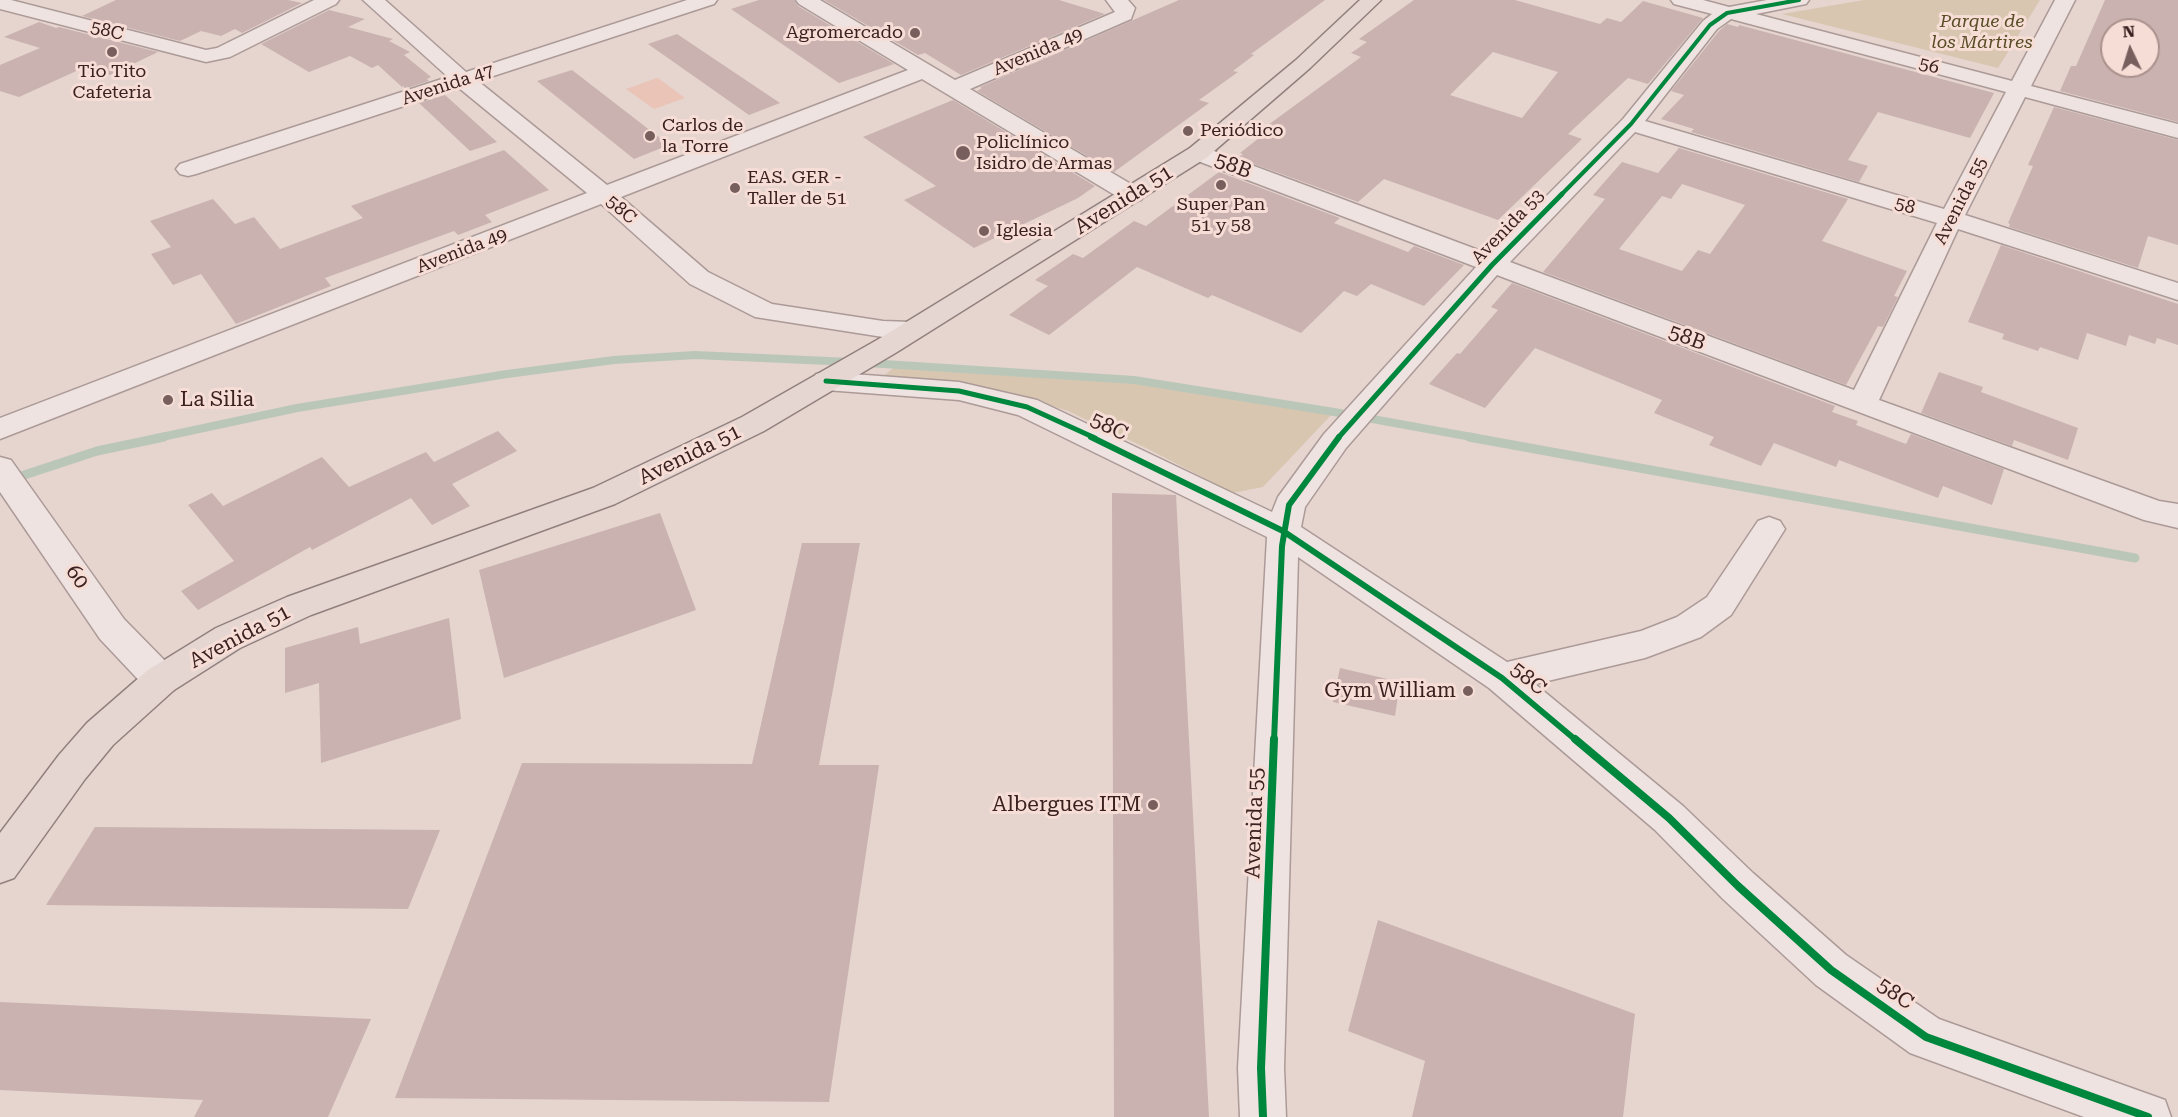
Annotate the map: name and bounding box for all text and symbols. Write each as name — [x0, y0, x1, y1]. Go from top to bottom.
park label: Parque de los Mártires — [1931, 11, 2033, 54]
street label: 58C — [88, 17, 126, 45]
north arrow — [2100, 18, 2160, 78]
place label: Agromercado — [786, 22, 903, 44]
text: N — [2122, 22, 2136, 41]
street label: Avenida 49 — [990, 23, 1086, 81]
marker: Agromercado — [908, 26, 922, 40]
marker: Tio Tito Cafeteria — [105, 45, 119, 59]
street label: 56 — [1916, 53, 1942, 79]
street label: Avenida 47 — [399, 60, 497, 110]
place label: Tio Tito Cafeteria — [73, 61, 151, 104]
place label: Carlos de la Torre — [662, 115, 743, 158]
place label: Periódico — [1200, 120, 1284, 142]
marker: Periódico — [1181, 124, 1195, 138]
marker: Carlos de la Torre — [643, 129, 657, 143]
place label: Policlínico Isidro de Armas — [976, 132, 1112, 174]
marker: Policlínico Isidro de Armas — [954, 144, 972, 162]
street label: 58B — [1211, 148, 1255, 184]
street label: Avenida 55 — [1930, 154, 1992, 248]
street label: Avenida 51 — [1070, 160, 1178, 240]
place label: EAS. GER - Taller de 51 — [747, 167, 847, 210]
marker: Super Pan 51 y 58 — [1214, 178, 1228, 192]
marker: EAS. GER - Taller de 51 — [728, 181, 742, 195]
street label: Avenida 53 — [1467, 185, 1549, 269]
street label: 58C — [601, 191, 641, 229]
street label: 58 — [1892, 193, 1918, 219]
place label: Super Pan 51 y 58 — [1177, 194, 1265, 236]
place label: Iglesia — [996, 220, 1052, 242]
street label: Avenida 49 — [414, 224, 510, 278]
marker: Iglesia — [977, 224, 991, 238]
street label: 58B — [1665, 320, 1709, 356]
place label: La Silia — [180, 387, 254, 413]
marker: La Silia — [161, 393, 175, 407]
street label: 58C — [1086, 407, 1132, 447]
street label: Avenida 51 — [634, 419, 746, 491]
street label: 60 — [60, 560, 94, 594]
street label: Avenida 51 — [185, 600, 295, 674]
street label: 58C — [1505, 657, 1551, 701]
place label: Gym William — [1324, 678, 1456, 704]
marker: Gym William — [1461, 684, 1475, 698]
street label: Avenida 55 — [1240, 767, 1270, 879]
place label: Albergues ITM — [992, 792, 1141, 818]
marker: Albergues ITM — [1146, 798, 1160, 812]
street label: 58C — [1872, 973, 1918, 1015]

